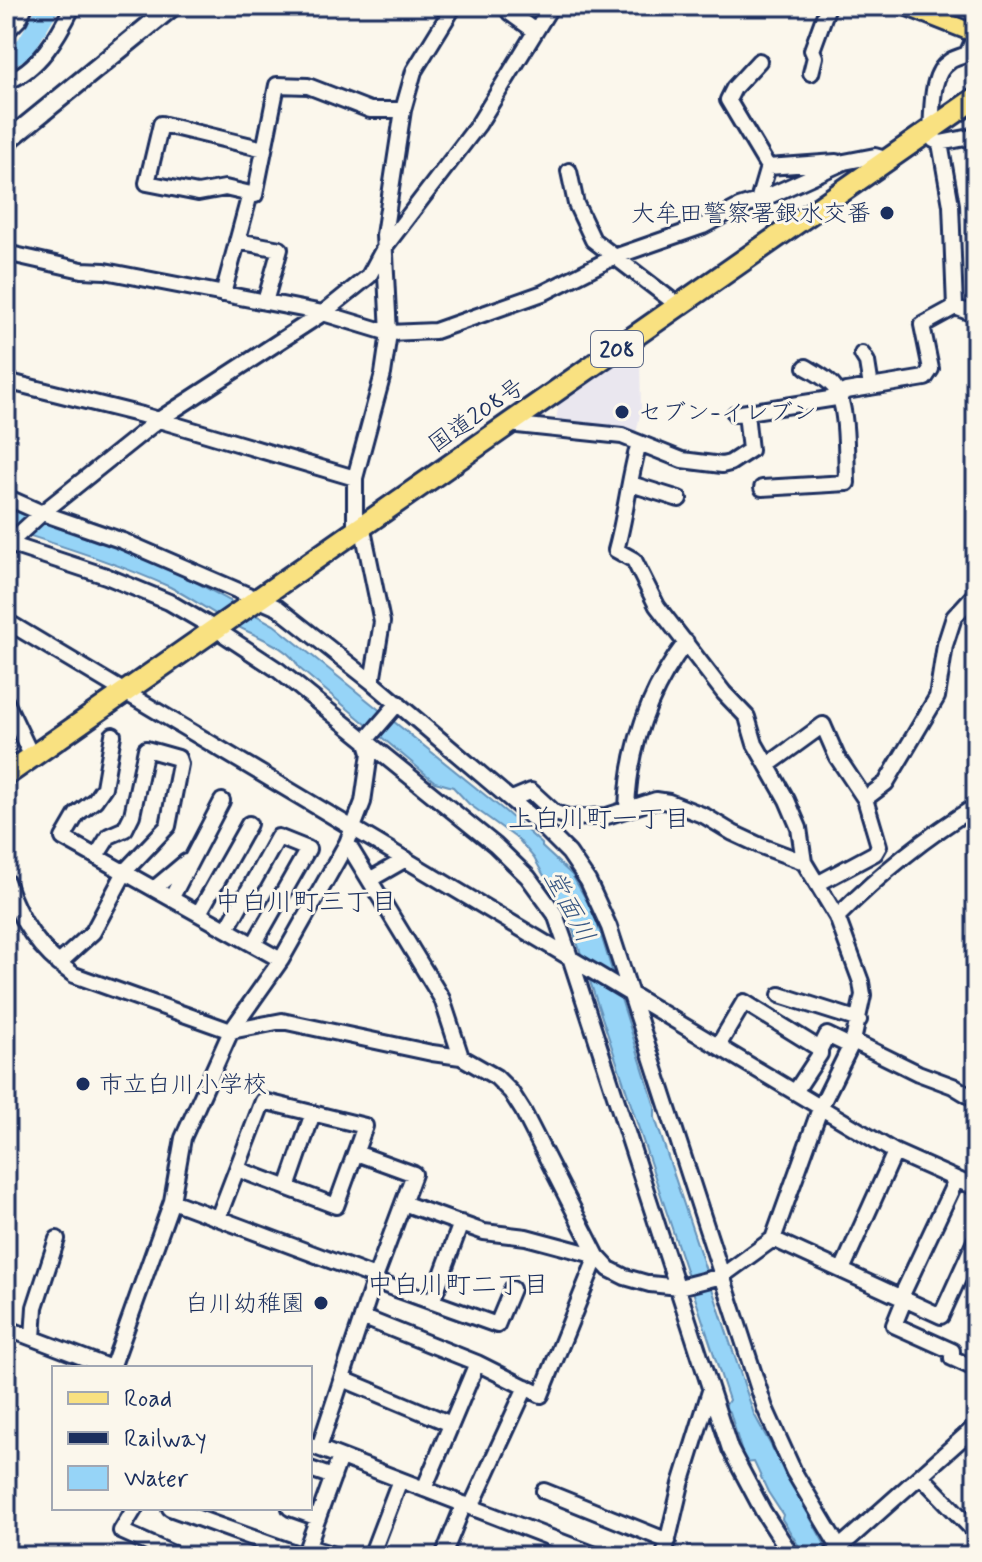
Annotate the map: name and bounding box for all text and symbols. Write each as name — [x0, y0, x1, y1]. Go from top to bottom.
place label: 大牟田警察署銀水交番 — [631, 199, 871, 230]
marker: 大牟田警察署銀水交番 — [878, 204, 896, 222]
road number: 208 — [591, 331, 643, 367]
street label: 国道208号 — [423, 372, 531, 461]
place label: セブン-イレブン — [638, 398, 817, 429]
marker: セブン-イレブン — [613, 403, 631, 421]
district label: 上白川町一丁目 — [508, 803, 690, 837]
water label: 堂面川 — [535, 865, 602, 949]
district label: 中白川町三丁目 — [215, 886, 397, 920]
place label: 市立白川小学校 — [99, 1070, 267, 1101]
marker: 市立白川小学校 — [74, 1075, 92, 1093]
district label: 中白川町二丁目 — [367, 1269, 549, 1303]
place label: 白川幼稚園 — [185, 1289, 305, 1320]
marker: 白川幼稚園 — [312, 1294, 330, 1312]
legend — [52, 1366, 312, 1510]
text: Road — [124, 1384, 172, 1415]
text: Railway — [124, 1424, 207, 1455]
text: Water — [124, 1464, 189, 1495]

